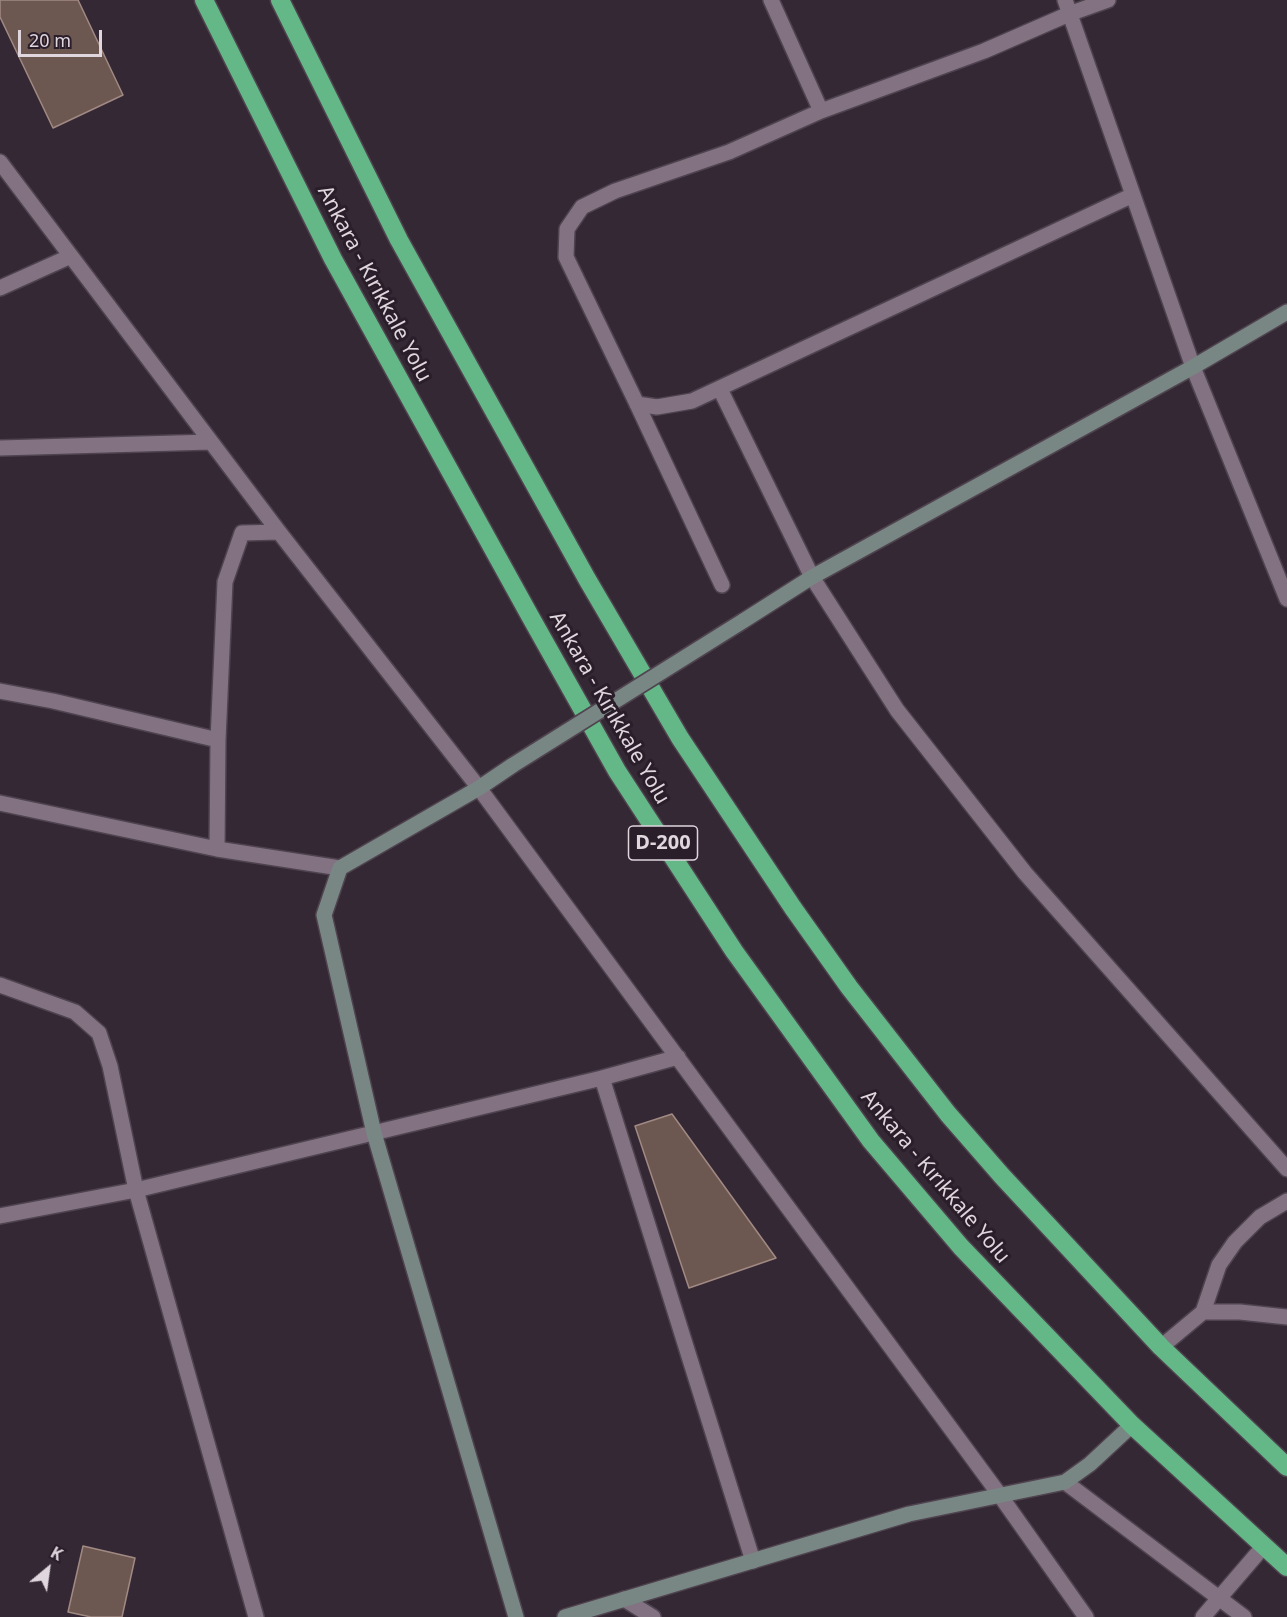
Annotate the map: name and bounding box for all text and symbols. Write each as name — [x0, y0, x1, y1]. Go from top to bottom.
scale bar — [21, 18, 105, 56]
text: 20 m — [29, 28, 71, 52]
street label: Ankara - Kırıkkale Yolu — [312, 182, 436, 386]
street label: Ankara - Kırıkkale Yolu — [543, 607, 675, 809]
road number: D-200 — [628, 826, 698, 860]
street label: Ankara - Kırıkkale Yolu — [855, 1085, 1015, 1269]
north arrow — [18, 1539, 78, 1599]
text: K — [47, 1541, 67, 1565]

